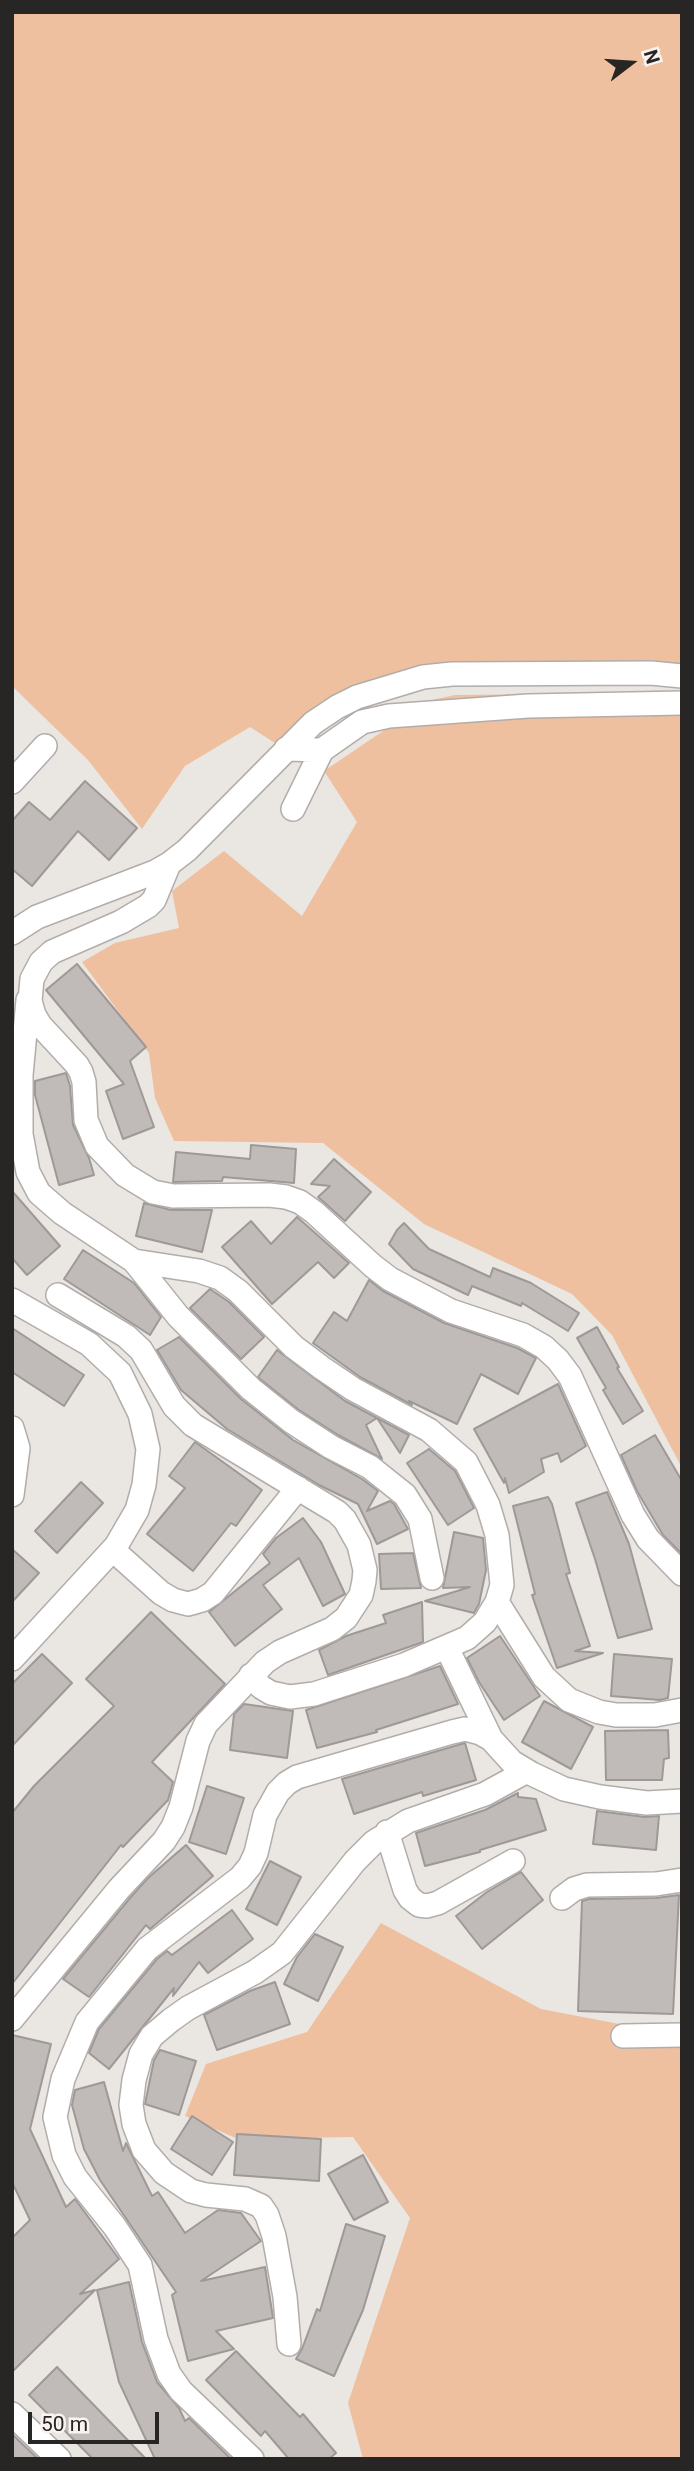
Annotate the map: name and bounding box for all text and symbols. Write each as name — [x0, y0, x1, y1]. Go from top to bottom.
north arrow — [596, 28, 666, 98]
text: N — [639, 47, 665, 66]
scale bar — [32, 2398, 163, 2442]
text: 50 m — [41, 2412, 88, 2436]

